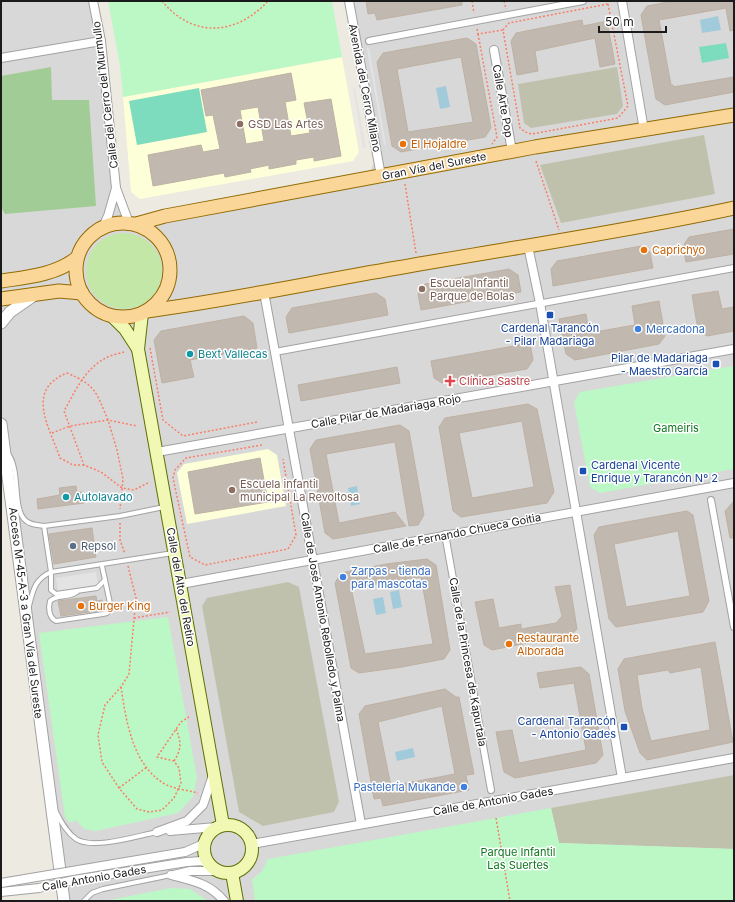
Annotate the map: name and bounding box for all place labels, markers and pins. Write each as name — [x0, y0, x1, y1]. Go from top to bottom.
place label: GSD Las Artes — [248, 117, 323, 131]
marker: GSD Las Artes — [235, 119, 245, 129]
place label: El Hojaldre — [411, 137, 467, 151]
marker: El Hojaldre — [398, 139, 408, 149]
place label: Caprichyo — [652, 243, 706, 257]
marker: Caprichyo — [639, 245, 649, 255]
place label: Escuela Infantil Parque de Bolas — [430, 276, 515, 303]
marker: Escuela Infantil Parque de Bolas — [417, 284, 427, 294]
marker: Cardenal Tarancón - Pilar Madariaga — [545, 310, 555, 320]
place label: Cardenal Tarancón - Pilar Madariaga — [501, 321, 599, 348]
place label: Mercadona — [646, 322, 705, 336]
marker: Mercadona — [633, 324, 643, 334]
place label: Bext Vallecas — [198, 347, 268, 361]
marker: Bext Vallecas — [185, 349, 195, 359]
place label: Pilar de Madariaga - Maestro García — [611, 351, 708, 378]
marker: Pilar de Madariaga - Maestro García — [711, 359, 721, 369]
place label: Clínica Sastre — [459, 374, 530, 388]
marker: Clínica Sastre — [444, 375, 456, 387]
place label: Cardenal Vicente Enrique y Tarancón Nº 2 — [591, 458, 718, 485]
marker: Cardenal Vicente Enrique y Tarancón Nº 2 — [578, 466, 588, 476]
place label: Escuela infantil municipal La Revoltosa — [240, 477, 359, 504]
marker: Escuela infantil municipal La Revoltosa — [227, 485, 237, 495]
place label: Autolavado — [74, 490, 133, 504]
marker: Autolavado — [61, 492, 71, 502]
place label: Repsol — [81, 539, 116, 553]
marker: Repsol — [68, 541, 78, 551]
place label: Zarpas - tienda para mascotas — [351, 564, 431, 591]
marker: Zarpas - tienda para mascotas — [338, 572, 348, 582]
place label: Burger King — [89, 599, 151, 613]
marker: Burger King — [76, 601, 86, 611]
place label: Restaurante Alborada — [517, 631, 579, 658]
marker: Restaurante Alborada — [504, 639, 514, 649]
place label: Cardenal Tarancón - Antonio Gades — [518, 714, 616, 741]
marker: Cardenal Tarancón - Antonio Gades — [619, 722, 629, 732]
place label: Pastelería Mukande — [353, 780, 456, 794]
marker: Pastelería Mukande — [459, 782, 469, 792]

